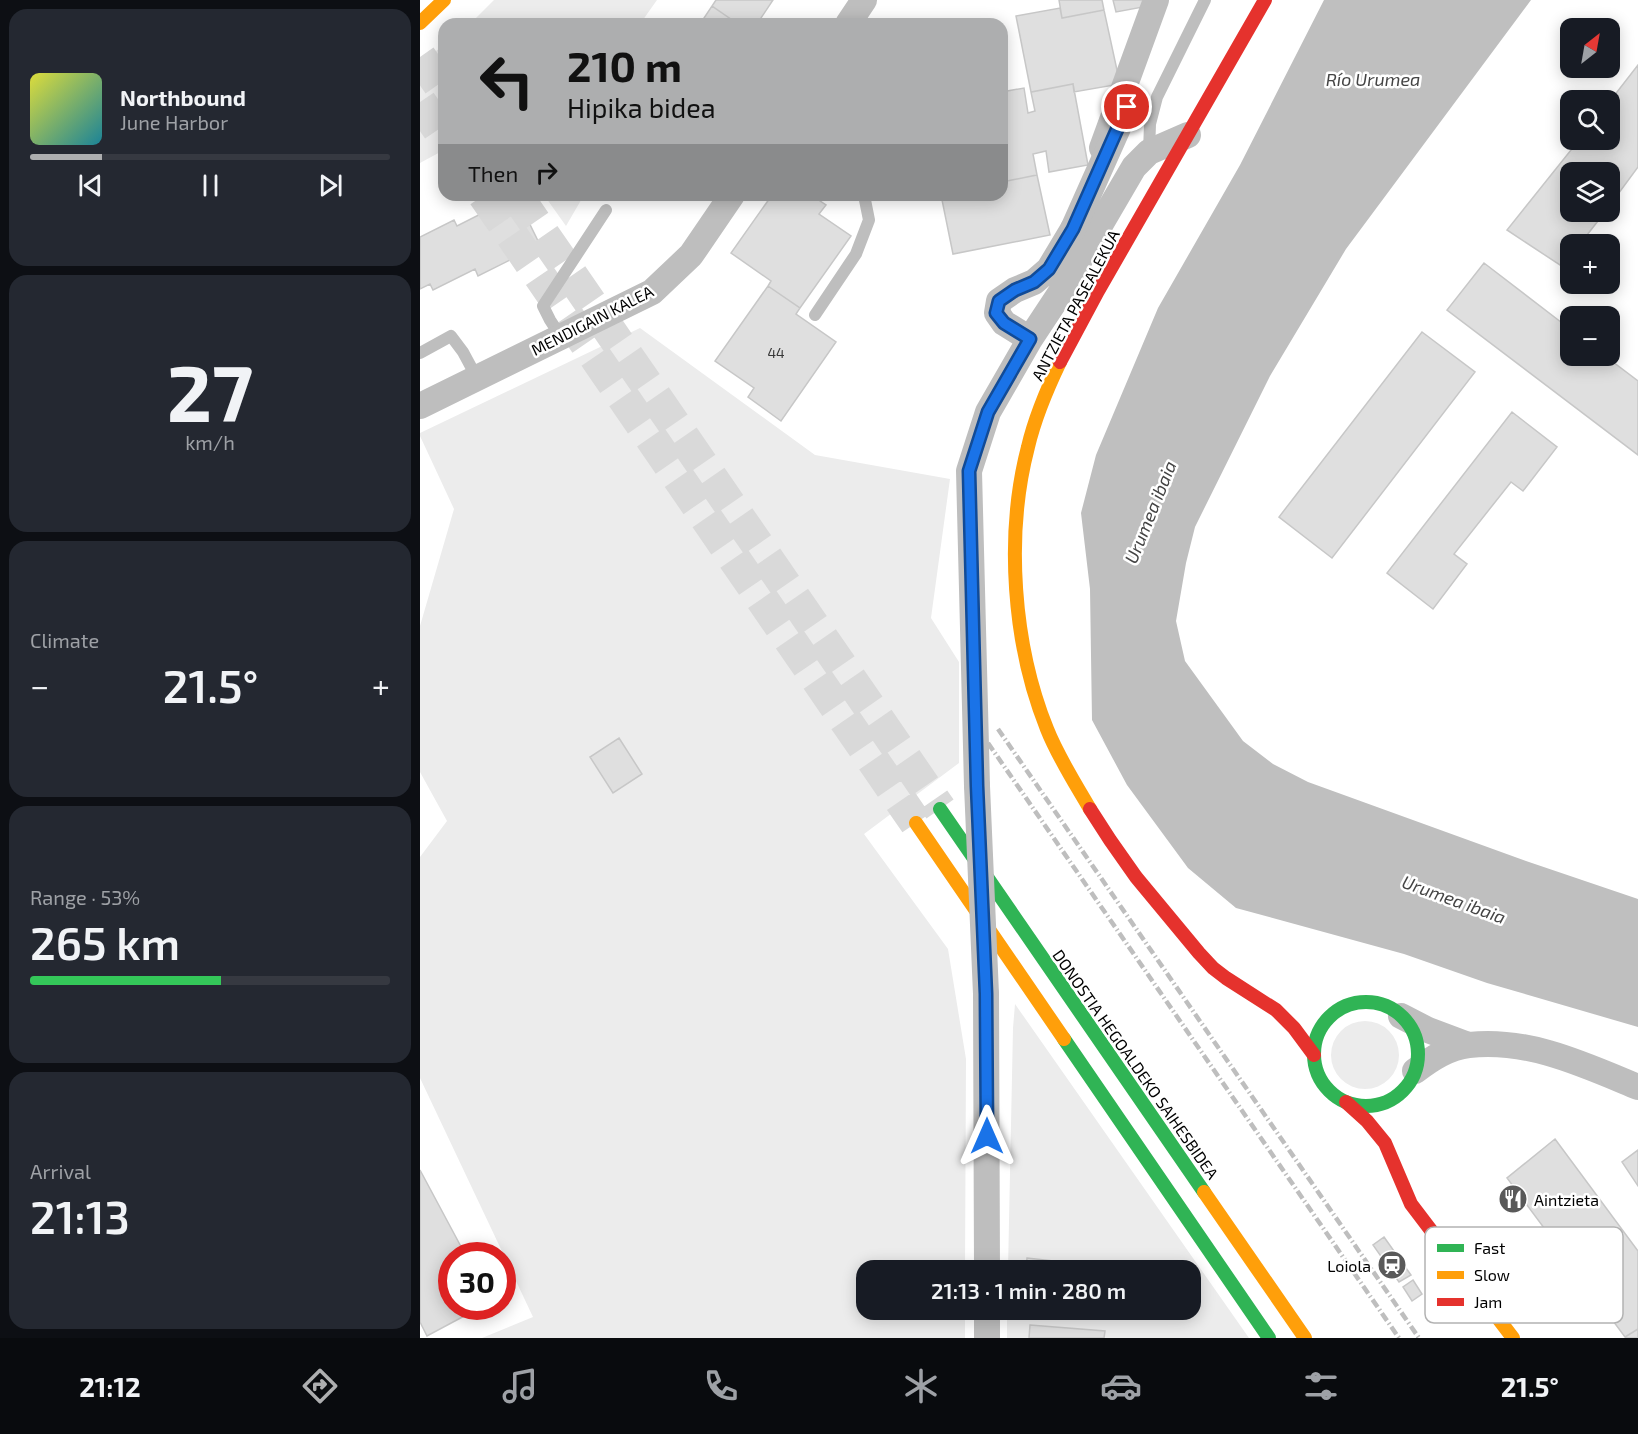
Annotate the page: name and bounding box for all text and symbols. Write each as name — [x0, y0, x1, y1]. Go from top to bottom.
north arrow — [1560, 18, 1620, 78]
map controls — [1560, 18, 1620, 366]
text: 210 m — [567, 40, 682, 90]
icon: left — [468, 42, 546, 120]
water label: Río Urumea — [1326, 68, 1420, 90]
pin — [1101, 81, 1152, 132]
text: Northbound — [120, 84, 246, 110]
icon: arrive — [1110, 90, 1143, 123]
button: search — [1560, 90, 1620, 150]
text: Hipika bidea — [567, 91, 716, 123]
text: June Harbor — [120, 110, 228, 134]
icon: right — [530, 156, 563, 189]
text: Then — [468, 160, 518, 186]
button: layers — [1560, 162, 1620, 222]
icon: previous — [74, 169, 107, 202]
icon: pause — [194, 169, 227, 202]
icon: next — [314, 169, 347, 202]
street label: ANTZIETA PASEALEKUA — [1027, 226, 1123, 384]
button: + — [1560, 234, 1620, 294]
street label: MENDIGAIN KALEA — [528, 281, 656, 359]
button: − — [1560, 306, 1620, 366]
text: 27 — [167, 344, 253, 438]
house number: 44 — [767, 344, 785, 361]
text: km/h — [185, 430, 235, 454]
water label: Urumea ibaia — [1119, 457, 1181, 567]
text: Climate — [30, 628, 99, 652]
text: 21.5° — [163, 658, 258, 712]
text: − — [30, 665, 49, 705]
text: + — [372, 665, 390, 705]
water label: Urumea ibaia — [1399, 870, 1509, 928]
text: Range · 53% — [30, 885, 140, 909]
text: 265 km — [30, 915, 180, 969]
street label: DONOSTIA HEGOALDEKO SAIHESBIDEA — [1049, 946, 1223, 1182]
position arrow — [955, 1104, 1019, 1168]
text: Arrival — [30, 1159, 91, 1183]
restaurant icon: Aintzieta — [1497, 1183, 1529, 1215]
text: 21:13 — [30, 1189, 130, 1243]
place label: Aintzieta — [1534, 1190, 1599, 1209]
legend — [1425, 1227, 1623, 1323]
text: Fast — [1474, 1238, 1505, 1257]
speed limit sign: 30 — [438, 1242, 516, 1320]
station icon: Loiola — [1376, 1249, 1408, 1281]
place label: Loiola — [1327, 1256, 1371, 1275]
text: Slow — [1474, 1265, 1510, 1284]
text: 21:13 · 1 min · 280 m — [931, 1277, 1126, 1303]
text: Jam — [1474, 1292, 1502, 1311]
icon: directions — [299, 1365, 341, 1407]
icon: music — [499, 1365, 541, 1407]
icon: phone — [700, 1365, 742, 1407]
icon: climate — [900, 1365, 942, 1407]
icon: car — [1100, 1365, 1142, 1407]
icon: filters — [1300, 1365, 1342, 1407]
text: 21:12 — [79, 1370, 141, 1402]
text: 21.5° — [1501, 1370, 1559, 1402]

